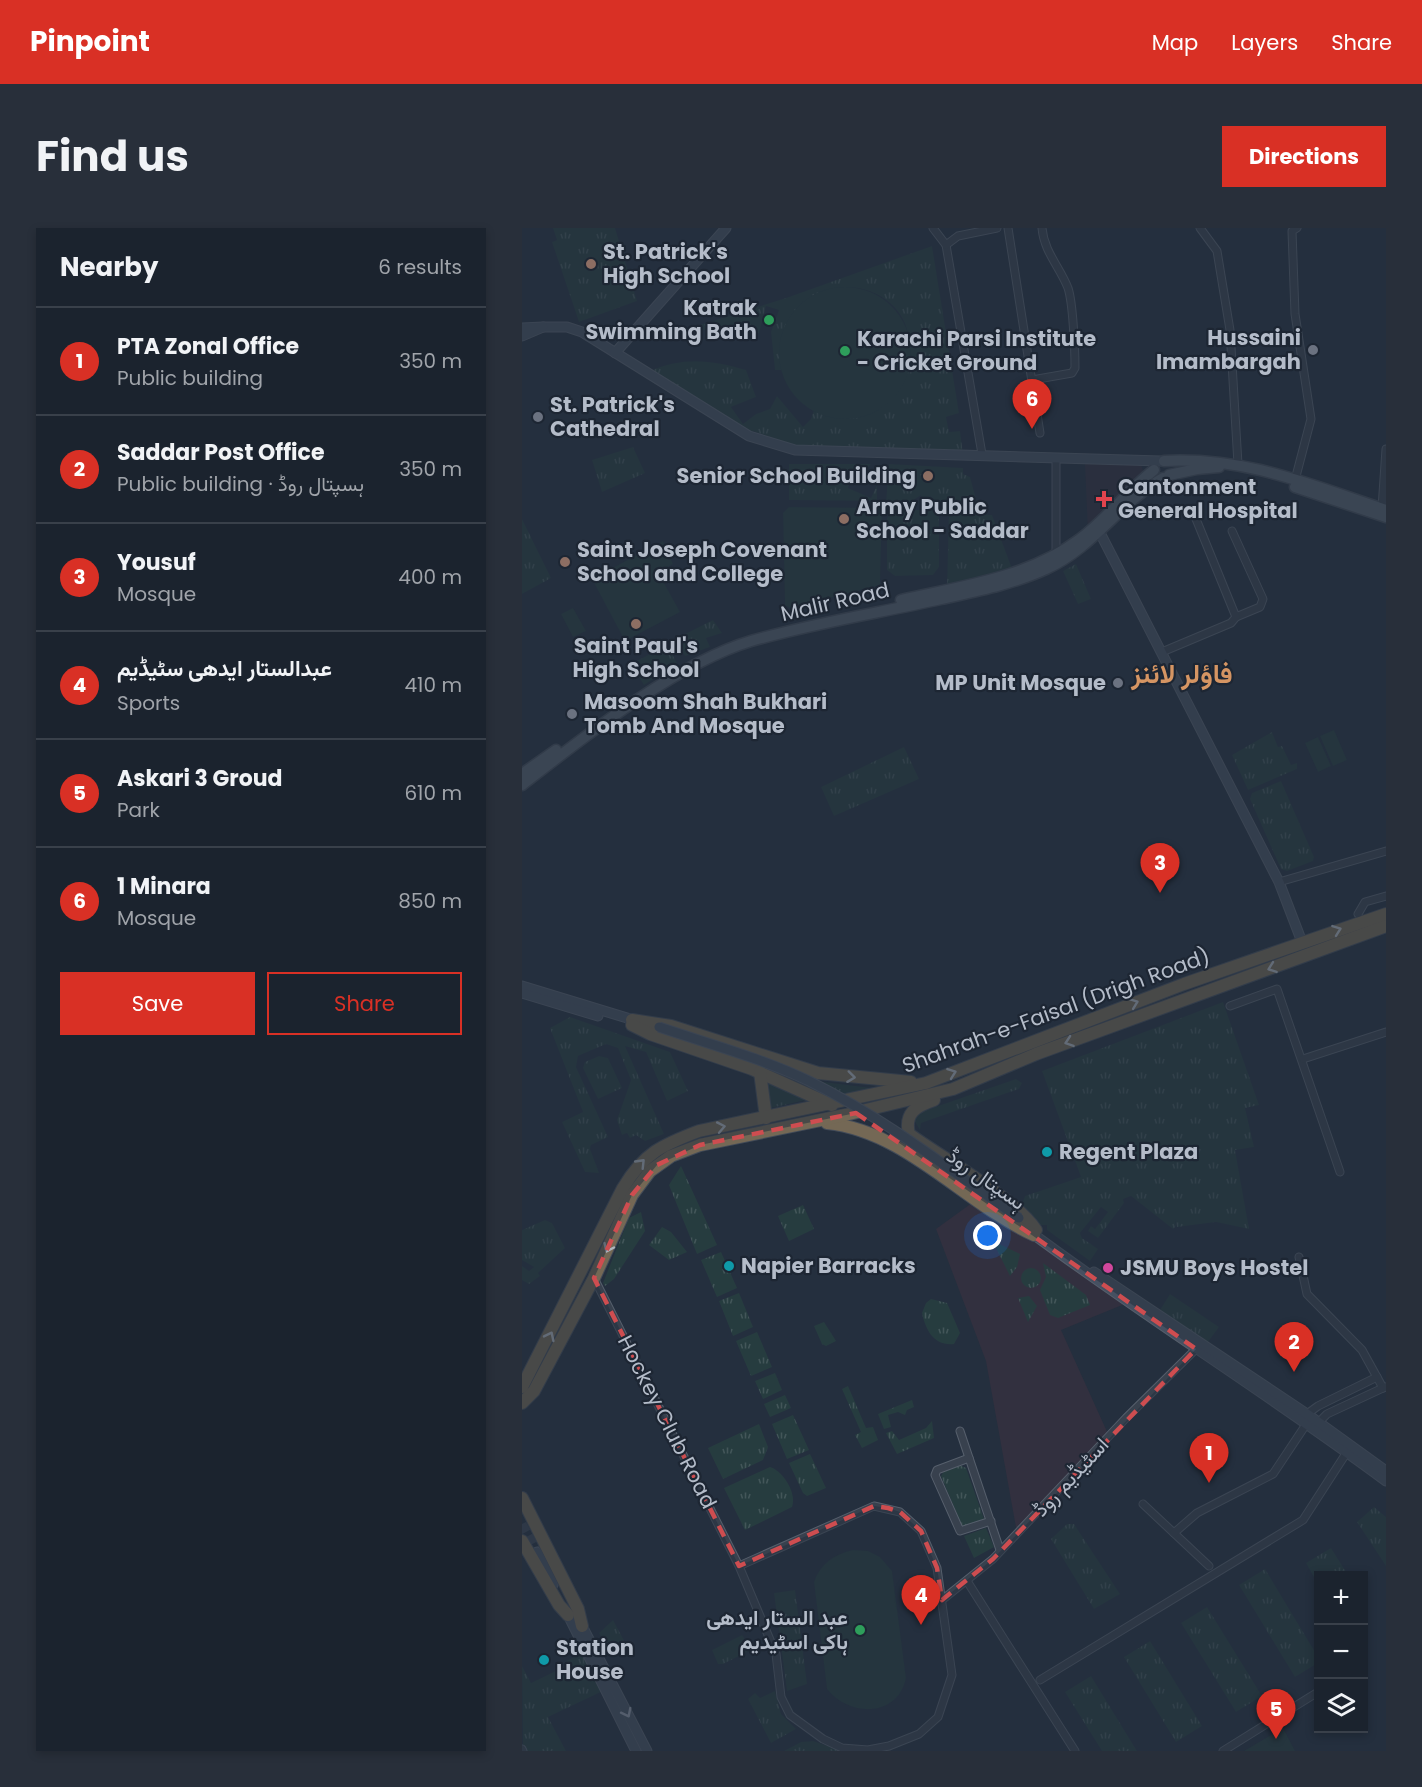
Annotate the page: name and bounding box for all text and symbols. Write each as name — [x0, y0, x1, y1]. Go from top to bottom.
text: Pinpoint — [30, 22, 150, 61]
text: Map — [1152, 28, 1198, 57]
text: Layers — [1231, 28, 1298, 57]
text: Share — [1331, 28, 1392, 57]
button: Directions — [1222, 126, 1386, 187]
text: Find us — [36, 127, 189, 186]
place label: St. Patrick's High School — [603, 237, 730, 290]
text: Nearby — [60, 249, 158, 285]
text: 6 results — [378, 253, 462, 281]
marker: St. Patrick's High School — [584, 257, 598, 271]
place label: Katrak Swimming Bath — [585, 293, 757, 346]
marker: Katrak Swimming Bath — [762, 313, 776, 327]
place label: Hussaini Imambargah — [1156, 323, 1301, 376]
place label: Karachi Parsi Institute - Cricket Ground — [857, 324, 1096, 377]
text: PTA Zonal Office — [117, 331, 299, 362]
marker: Hussaini Imambargah — [1306, 343, 1320, 357]
marker: Karachi Parsi Institute - Cricket Ground — [838, 344, 852, 358]
text: 1 — [76, 347, 83, 375]
text: 350 m — [399, 347, 462, 375]
text: Public building — [117, 364, 263, 392]
pin: 6 — [1012, 380, 1052, 429]
place label: St. Patrick's Cathedral — [550, 390, 675, 443]
marker: St. Patrick's Cathedral — [531, 410, 545, 424]
text: Saddar Post Office — [117, 437, 324, 468]
text: 2 — [74, 455, 85, 483]
text: 350 m — [399, 455, 462, 483]
place label: Senior School Building — [677, 461, 916, 490]
marker: Senior School Building — [921, 469, 935, 483]
text: Public building · ہسپتال روڈ — [117, 470, 364, 498]
place label: Cantonment General Hospital — [1118, 472, 1298, 525]
marker: Cantonment General Hospital — [1095, 490, 1113, 508]
place label: Army Public School - Saddar — [856, 492, 1029, 545]
marker: Army Public School - Saddar — [837, 512, 851, 526]
place label: Saint Joseph Covenant School and College — [577, 535, 827, 588]
text: Yousuf — [117, 547, 196, 578]
marker: Saint Joseph Covenant School and College — [558, 555, 572, 569]
text: 3 — [73, 563, 86, 591]
text: 400 m — [398, 563, 462, 591]
street label: Malir Road — [778, 575, 892, 628]
text: Mosque — [117, 580, 196, 608]
marker: Saint Paul's High School — [629, 617, 643, 631]
place label: Saint Paul's High School — [572, 631, 700, 684]
text: عبدالستار ایدھی سٹیڈیم — [117, 653, 332, 684]
district label: فاؤلر لائنز — [1130, 655, 1233, 692]
place label: MP Unit Mosque — [935, 668, 1106, 697]
text: 4 — [73, 671, 86, 699]
text: 410 m — [405, 671, 462, 699]
marker: MP Unit Mosque — [1111, 676, 1125, 690]
place label: Masoom Shah Bukhari Tomb And Mosque — [584, 687, 827, 740]
text: Sports — [117, 689, 180, 717]
marker: Masoom Shah Bukhari Tomb And Mosque — [565, 707, 579, 721]
text: Askari 3 Groud — [117, 763, 283, 794]
text: 5 — [73, 779, 86, 807]
text: 610 m — [404, 779, 462, 807]
text: Park — [117, 796, 160, 824]
pin: 3 — [1140, 844, 1180, 893]
text: 1 Minara — [117, 871, 211, 902]
text: 6 — [73, 887, 86, 915]
text: 850 m — [398, 887, 462, 915]
text: Mosque — [117, 904, 196, 932]
one-way arrow — [1331, 924, 1342, 937]
street label: Shahrah-e-Faisal (Drigh Road) — [898, 941, 1214, 1080]
one-way arrow — [1267, 960, 1278, 973]
button: Save — [60, 972, 255, 1035]
button: Share — [267, 972, 462, 1035]
one-way arrow — [1128, 998, 1139, 1011]
one-way arrow — [1064, 1035, 1075, 1048]
one-way arrow — [946, 1068, 957, 1081]
one-way arrow — [846, 1070, 855, 1083]
one-way arrow — [716, 1121, 726, 1134]
place label: Regent Plaza — [1059, 1137, 1198, 1166]
street label: ہسپتال روڈ — [941, 1141, 1032, 1216]
marker: Regent Plaza — [1040, 1145, 1054, 1159]
one-way arrow — [634, 1159, 645, 1169]
your location — [973, 1221, 1002, 1250]
one-way arrow — [603, 1242, 615, 1253]
place label: Napier Barracks — [741, 1251, 916, 1280]
place label: JSMU Boys Hostel — [1120, 1253, 1308, 1282]
marker: Napier Barracks — [722, 1259, 736, 1273]
marker: JSMU Boys Hostel — [1101, 1261, 1115, 1275]
pin: 2 — [1274, 1322, 1314, 1372]
street label: Hockey Club Road — [611, 1330, 724, 1514]
one-way arrow — [542, 1331, 554, 1342]
street label: اسٹیڈیم روڈ — [1026, 1431, 1115, 1523]
pin: 1 — [1190, 1434, 1228, 1483]
map controls — [1314, 1571, 1368, 1733]
button: + — [1314, 1571, 1368, 1625]
pin: 4 — [902, 1576, 940, 1625]
place label: عبد الستار ایدھی ہاکی اسٹیدیم — [706, 1603, 848, 1656]
marker: عبد الستار ایدھی ہاکی اسٹیدیم — [853, 1623, 867, 1637]
button: − — [1314, 1625, 1368, 1679]
place label: Station House — [556, 1633, 634, 1686]
marker: Station House — [537, 1653, 551, 1667]
button: layers — [1314, 1679, 1368, 1733]
pin: 5 — [1256, 1690, 1296, 1739]
one-way arrow — [619, 1706, 631, 1717]

